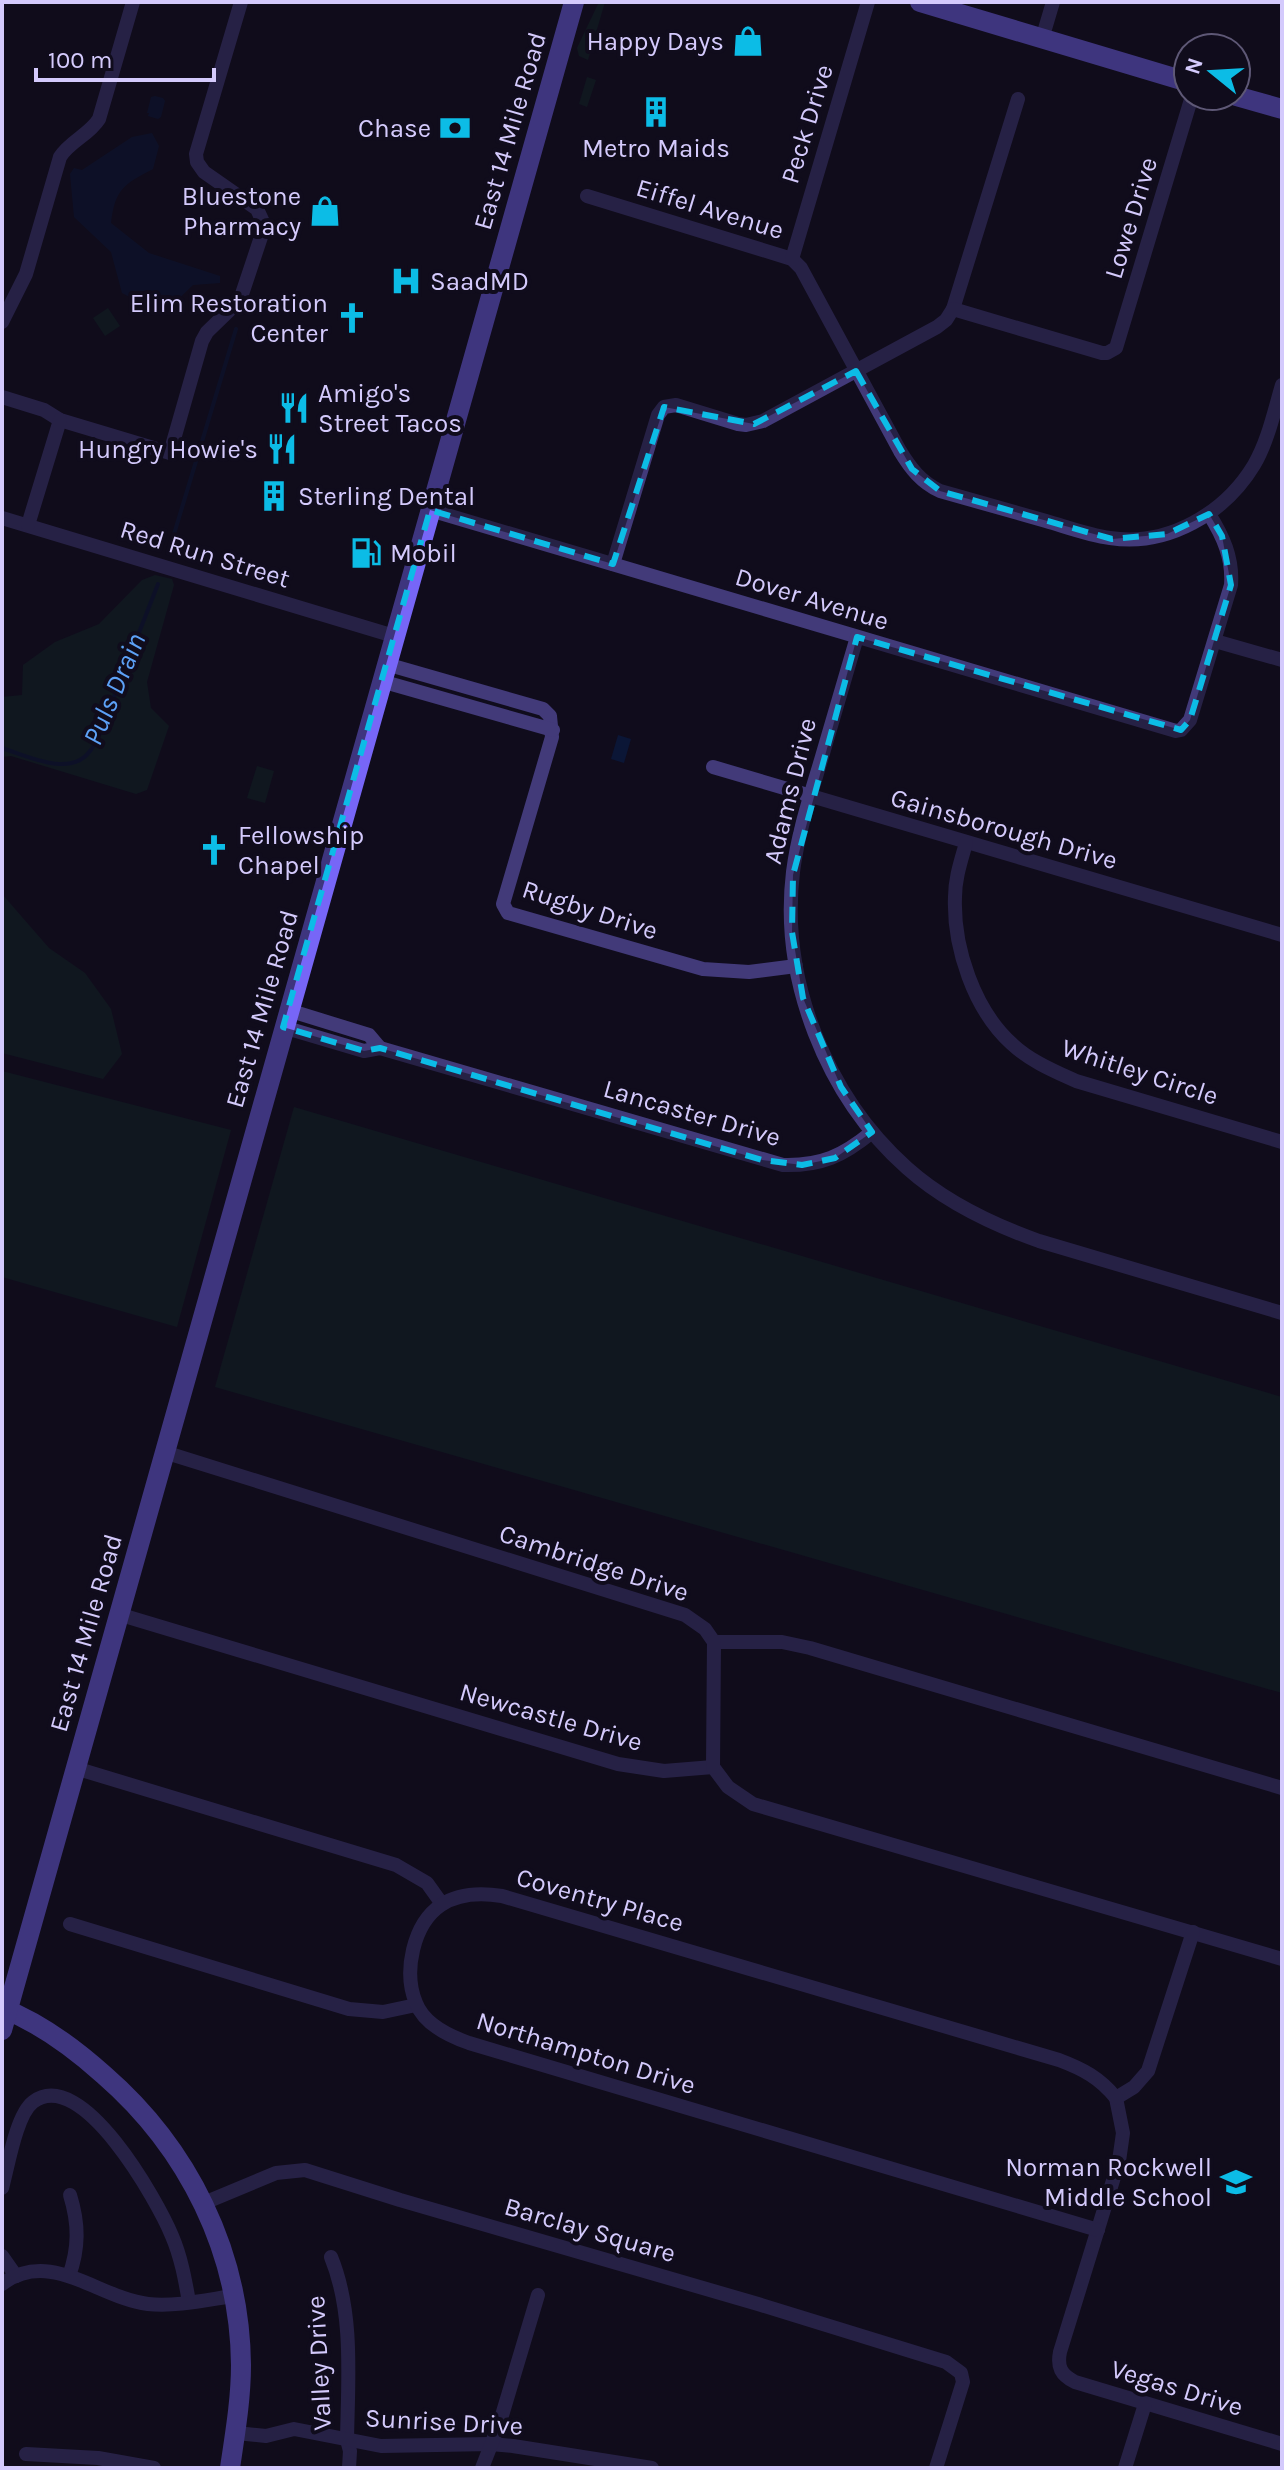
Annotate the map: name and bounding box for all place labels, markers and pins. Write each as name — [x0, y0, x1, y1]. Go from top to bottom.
shop icon: Happy Days — [731, 24, 765, 58]
place label: Happy Days — [586, 26, 724, 57]
building icon: Metro Maids — [639, 95, 673, 129]
bank icon: Chase — [438, 111, 472, 145]
place label: Chase — [358, 113, 431, 144]
place label: Metro Maids — [582, 133, 730, 164]
place label: Bluestone Pharmacy — [182, 181, 301, 242]
shop icon: Bluestone Pharmacy — [308, 194, 342, 228]
hospital icon: SaadMD — [389, 264, 423, 298]
place label: SaadMD — [430, 266, 529, 297]
place label: Elim Restoration Center — [130, 288, 329, 349]
church icon: Elim Restoration Center — [335, 301, 369, 335]
place label: Amigo's Street Tacos — [318, 378, 462, 439]
restaurant icon: Amigo's Street Tacos — [277, 391, 311, 425]
restaurant icon: Hungry Howie's — [265, 432, 299, 466]
place label: Hungry Howie's — [78, 434, 258, 465]
building icon: Sterling Dental — [257, 479, 291, 513]
place label: Sterling Dental — [298, 481, 475, 512]
fuel station icon: Mobil — [349, 536, 383, 570]
place label: Mobil — [390, 538, 457, 569]
place label: Fellowship Chapel — [238, 820, 364, 881]
church icon: Fellowship Chapel — [197, 833, 231, 867]
place label: Norman Rockwell Middle School — [1005, 2152, 1212, 2213]
school or university icon: Norman Rockwell Middle School — [1219, 2165, 1253, 2199]

